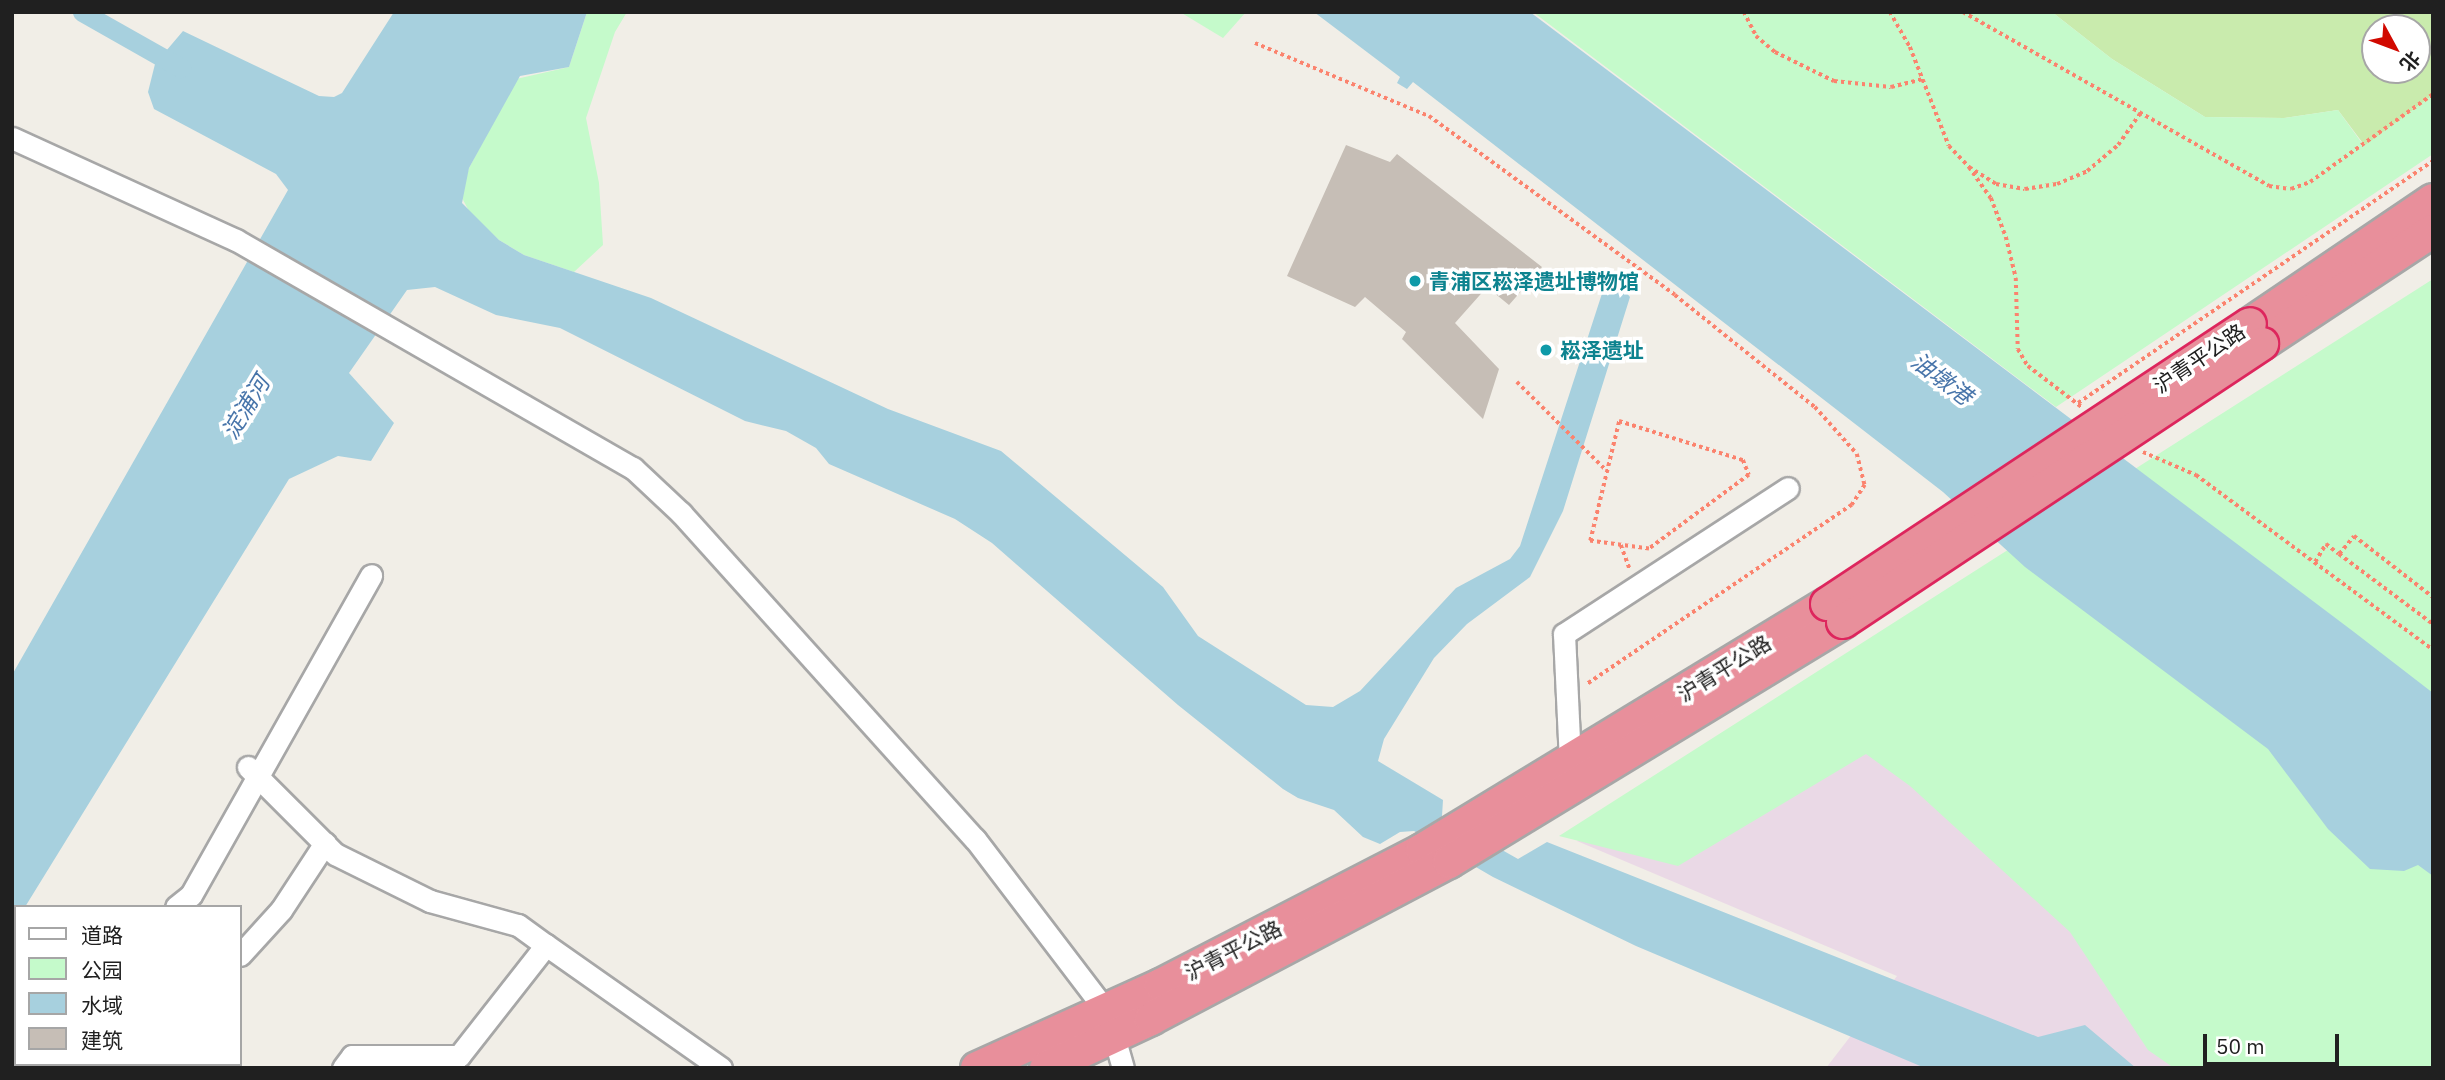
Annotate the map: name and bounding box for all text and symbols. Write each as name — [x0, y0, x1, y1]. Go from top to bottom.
north arrow — [2361, 14, 2431, 84]
text: 北 — [2395, 46, 2426, 77]
place label: 青浦区崧泽遗址博物馆 — [1429, 268, 1639, 294]
marker: 青浦区崧泽遗址博物馆 — [1407, 273, 1423, 289]
street label: 沪青平公路 — [2148, 318, 2250, 398]
place label: 崧泽遗址 — [1560, 337, 1644, 363]
marker: 崧泽遗址 — [1538, 342, 1554, 358]
water label: 油墩港 — [1906, 346, 1978, 410]
water label: 淀浦河 — [215, 370, 275, 444]
street label: 沪青平公路 — [1673, 629, 1775, 707]
legend — [14, 905, 242, 1066]
street label: 沪青平公路 — [1181, 915, 1285, 985]
text: 道路 — [81, 921, 123, 949]
text: 公园 — [81, 956, 123, 984]
text: 水域 — [81, 991, 123, 1019]
scale bar — [2207, 1020, 2344, 1064]
text: 建筑 — [81, 1026, 123, 1054]
text: 50 m — [2216, 1032, 2265, 1060]

